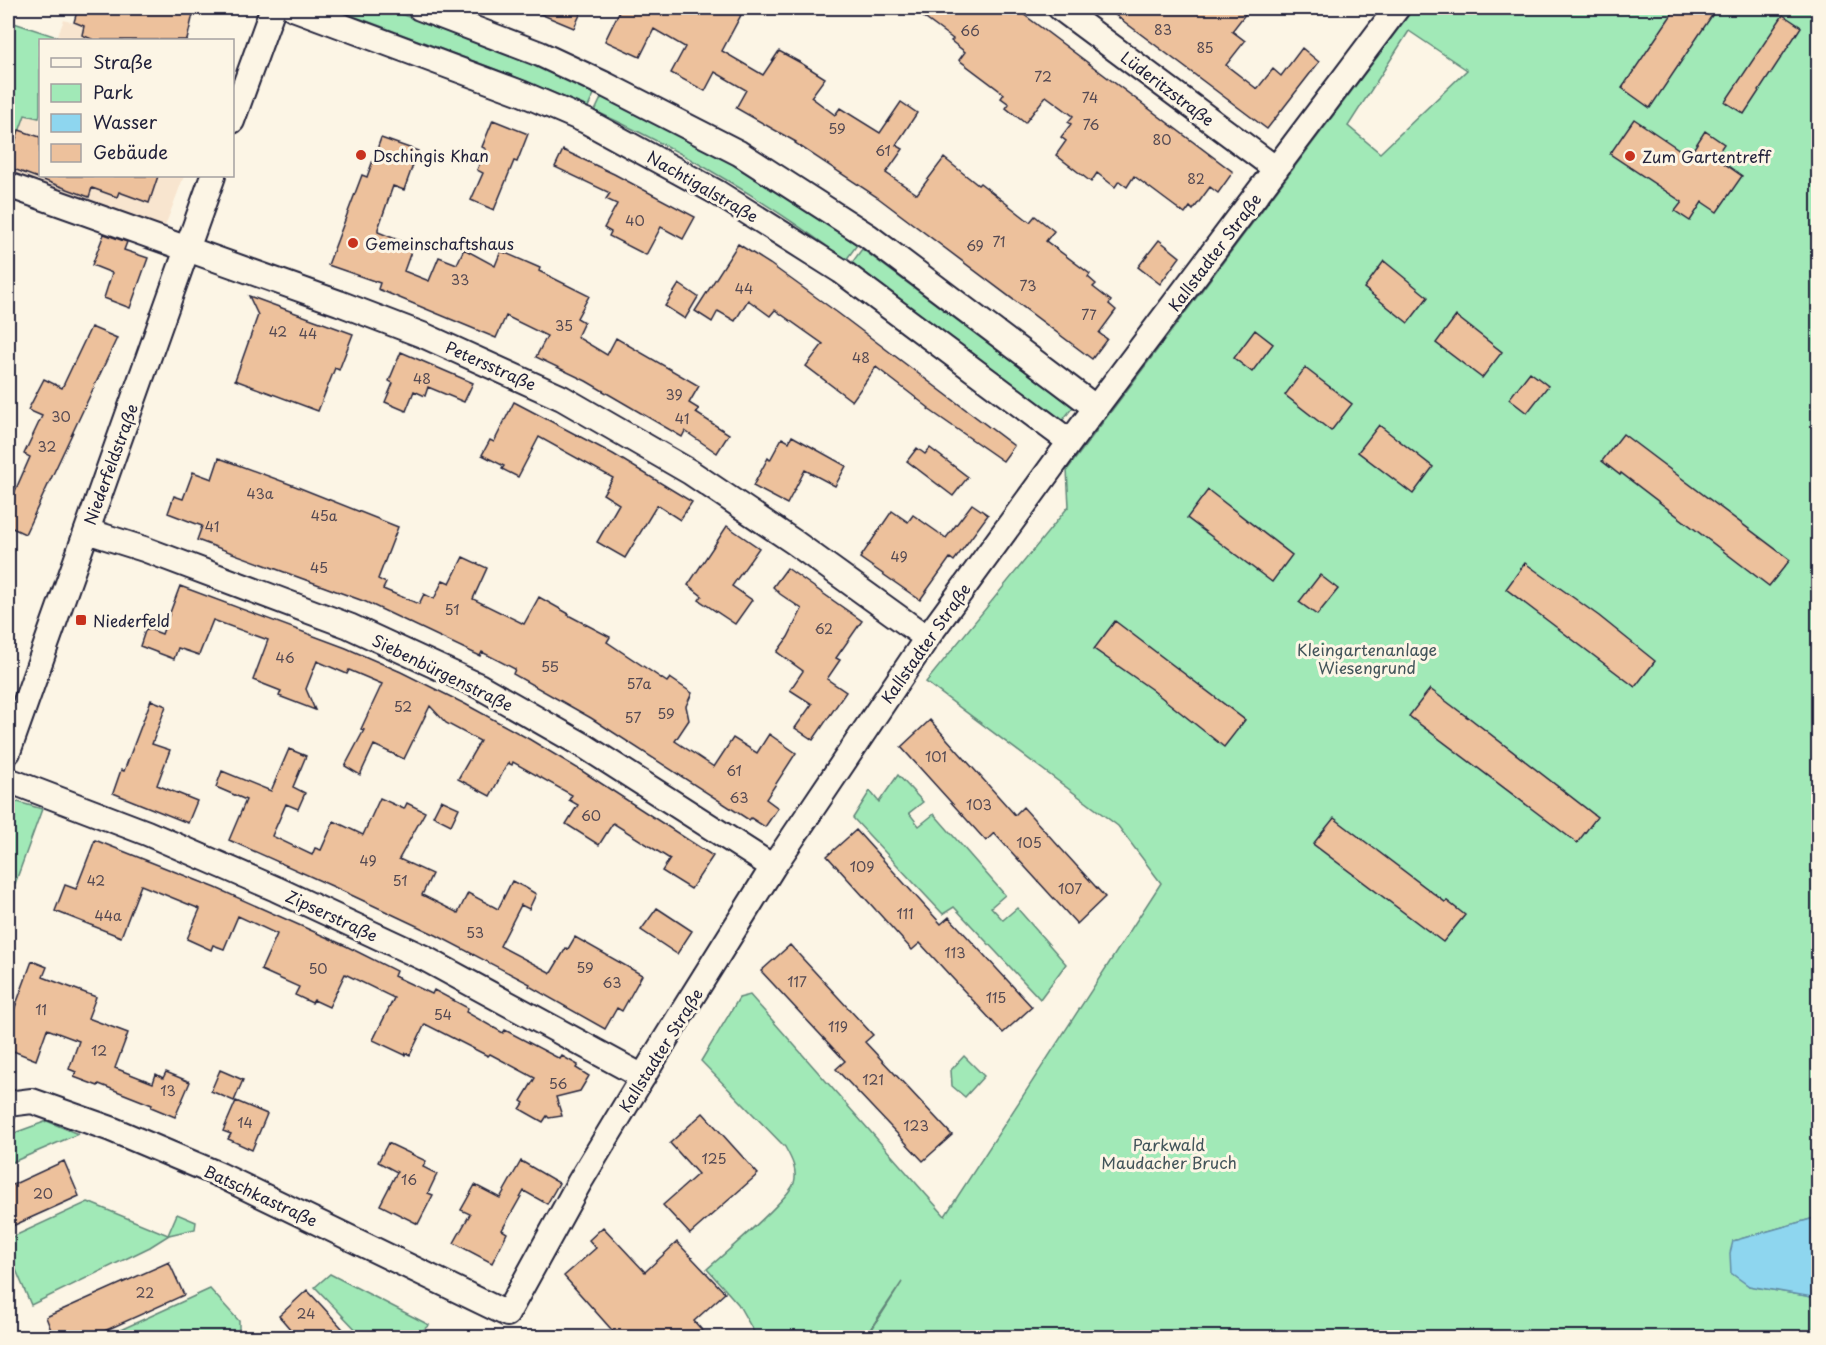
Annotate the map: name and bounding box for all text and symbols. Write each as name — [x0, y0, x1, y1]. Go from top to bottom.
house number: 83 — [1154, 19, 1172, 40]
house number: 66 — [960, 20, 980, 41]
house number: 85 — [1196, 37, 1214, 58]
legend — [39, 39, 234, 177]
street label: Lüderitzstraße — [1116, 45, 1220, 131]
text: Straße — [93, 48, 153, 75]
house number: 72 — [1034, 66, 1052, 87]
text: Park — [93, 78, 133, 105]
house number: 74 — [1082, 87, 1098, 108]
text: Wasser — [93, 108, 158, 135]
house number: 76 — [1083, 114, 1100, 135]
house number: 59 — [828, 118, 846, 139]
house number: 80 — [1153, 129, 1171, 150]
text: Gebäude — [93, 138, 168, 165]
house number: 61 — [875, 140, 891, 161]
place label: Dschingis Khan — [373, 143, 489, 167]
street label: Nachtigalstraße — [643, 144, 763, 228]
place label: Zum Gartentreff — [1642, 144, 1772, 168]
marker: Dschingis Khan — [354, 148, 368, 162]
marker: Zum Gartentreff — [1623, 149, 1637, 163]
house number: 82 — [1187, 168, 1205, 189]
street label: Kallstadter Straße — [1162, 188, 1266, 316]
house number: 40 — [625, 210, 645, 231]
place label: Gemeinschaftshaus — [365, 231, 514, 255]
house number: 71 — [992, 231, 1006, 252]
house number: 69 — [966, 235, 984, 256]
marker: Gemeinschaftshaus — [346, 236, 360, 250]
house number: 33 — [451, 269, 469, 290]
house number: 73 — [1020, 275, 1036, 296]
house number: 44 — [735, 278, 753, 299]
house number: 77 — [1081, 304, 1097, 325]
house number: 35 — [555, 315, 573, 336]
house number: 42 — [269, 321, 287, 342]
house number: 44 — [299, 323, 317, 344]
street label: Petersstraße — [442, 334, 540, 396]
house number: 48 — [852, 347, 870, 368]
house number: 48 — [413, 368, 431, 389]
house number: 39 — [665, 384, 683, 405]
street label: Niederfeldstraße — [77, 400, 143, 528]
house number: 30 — [51, 406, 71, 427]
house number: 41 — [675, 408, 689, 429]
house number: 32 — [38, 436, 56, 457]
house number: 43a — [247, 483, 274, 504]
house number: 45a — [311, 505, 338, 526]
house number: 41 — [205, 516, 219, 537]
house number: 49 — [890, 546, 908, 567]
house number: 45 — [310, 557, 328, 578]
street label: Kallstadter Straße — [874, 578, 976, 708]
house number: 51 — [445, 599, 459, 620]
place label: Niederfeld — [93, 608, 170, 632]
marker: Niederfeld — [74, 613, 88, 627]
house number: 62 — [815, 618, 833, 639]
street label: Siebenbürgenstraße — [369, 627, 517, 717]
park label: Kleingartenanlage Wiesengrund — [1297, 637, 1437, 679]
house number: 46 — [275, 647, 295, 668]
house number: 55 — [541, 656, 559, 677]
house number: 57a — [627, 673, 652, 694]
house number: 52 — [394, 696, 412, 717]
house number: 59 — [657, 703, 675, 724]
house number: 57 — [625, 707, 641, 728]
house number: 101 — [925, 746, 947, 767]
house number: 61 — [726, 760, 742, 781]
house number: 63 — [730, 787, 748, 808]
house number: 103 — [966, 794, 992, 815]
house number: 60 — [581, 805, 601, 826]
house number: 105 — [1016, 832, 1042, 853]
house number: 49 — [359, 850, 377, 871]
house number: 109 — [850, 856, 874, 877]
house number: 42 — [87, 870, 105, 891]
house number: 51 — [393, 870, 407, 891]
house number: 107 — [1058, 878, 1082, 899]
street label: Zipserstraße — [282, 883, 382, 947]
house number: 111 — [896, 903, 914, 924]
house number: 44a — [94, 905, 122, 926]
house number: 53 — [466, 922, 484, 943]
house number: 113 — [944, 942, 966, 963]
house number: 59 — [576, 957, 594, 978]
house number: 50 — [308, 958, 328, 979]
house number: 117 — [787, 971, 807, 992]
house number: 63 — [603, 972, 621, 993]
street label: Kallstadter Straße — [612, 983, 708, 1117]
house number: 115 — [986, 987, 1006, 1008]
house number: 11 — [35, 999, 47, 1020]
house number: 54 — [434, 1004, 452, 1025]
house number: 119 — [828, 1016, 848, 1037]
house number: 12 — [91, 1040, 107, 1061]
house number: 121 — [862, 1069, 884, 1090]
house number: 56 — [549, 1073, 568, 1094]
house number: 13 — [160, 1080, 176, 1101]
house number: 14 — [237, 1112, 253, 1133]
house number: 123 — [903, 1115, 929, 1136]
park label: Parkwald Maudacher Bruch — [1101, 1132, 1237, 1174]
house number: 125 — [702, 1148, 726, 1169]
street label: Batschkastraße — [200, 1158, 322, 1232]
house number: 16 — [401, 1169, 417, 1190]
house number: 20 — [33, 1183, 53, 1204]
house number: 22 — [136, 1282, 154, 1303]
house number: 24 — [297, 1303, 315, 1324]

